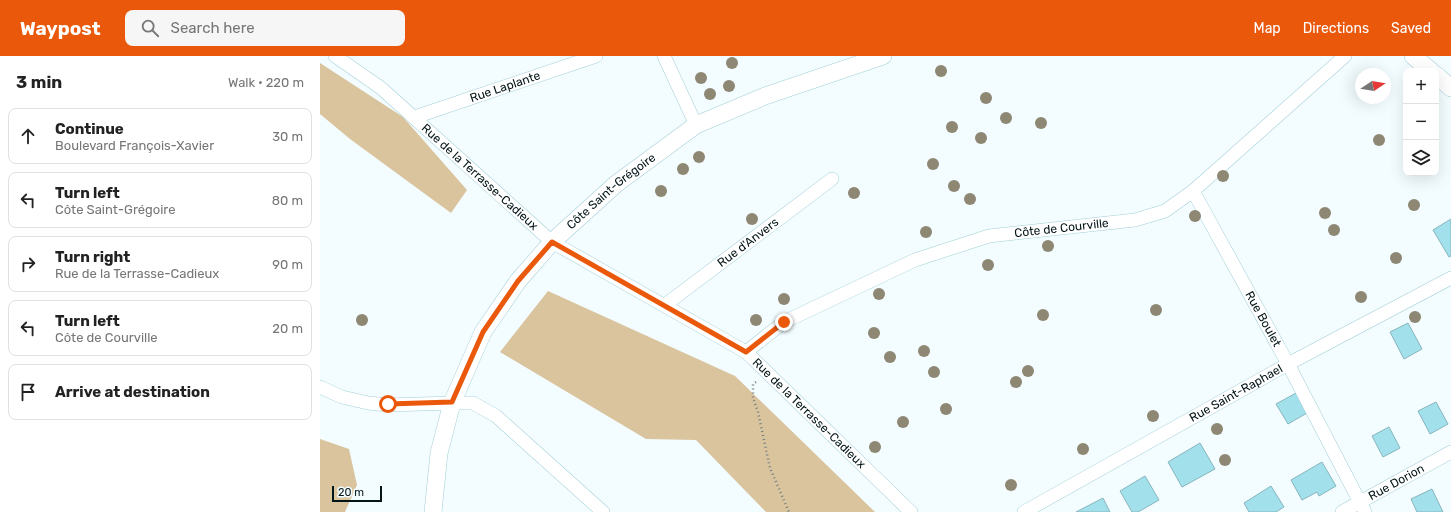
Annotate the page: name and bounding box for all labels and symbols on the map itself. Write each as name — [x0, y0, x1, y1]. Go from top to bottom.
street label: Rue Laplante — [468, 68, 542, 105]
north arrow — [1355, 68, 1391, 104]
street label: Rue de la Terrasse-Cadieux — [419, 121, 541, 233]
street label: Côte Saint-Grégoire — [564, 150, 658, 232]
street label: Rue d'Anvers — [715, 215, 781, 270]
street label: Côte de Courville — [1014, 216, 1110, 240]
street label: Rue Boulet — [1242, 289, 1284, 349]
route end — [775, 313, 793, 331]
street label: Rue de la Terrasse-Cadieux — [750, 355, 869, 471]
street label: Rue Saint-Raphael — [1187, 361, 1285, 425]
route start — [379, 395, 397, 413]
street label: Rue Dorion — [1366, 461, 1427, 503]
scale bar — [332, 484, 382, 503]

